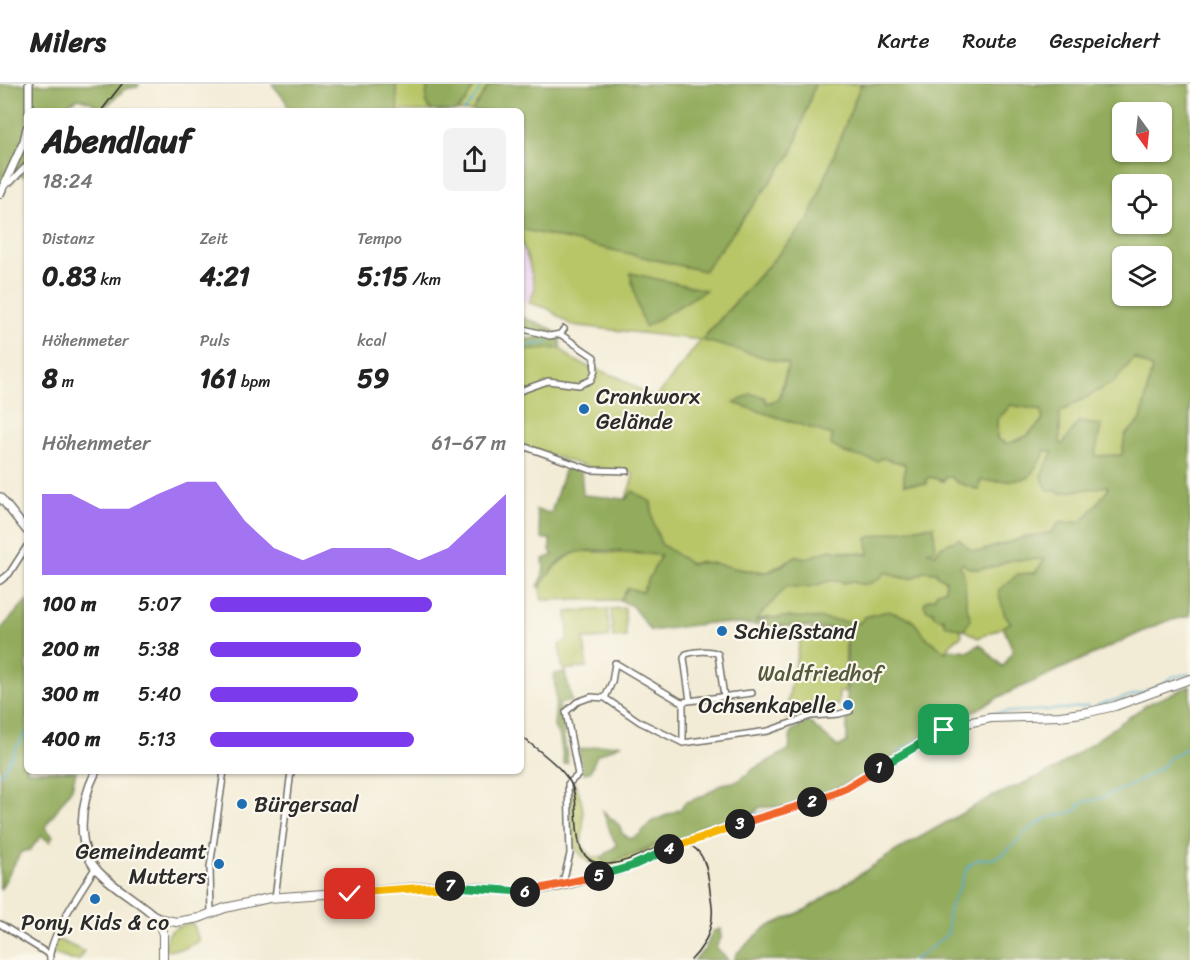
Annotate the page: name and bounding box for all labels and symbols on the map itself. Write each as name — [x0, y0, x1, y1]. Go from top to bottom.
north arrow — [1112, 102, 1172, 162]
place label: Crankworx Gelände — [596, 377, 701, 441]
marker: Crankworx Gelände — [577, 402, 591, 416]
place label: Schießstand — [734, 612, 857, 651]
marker: Schießstand — [715, 624, 729, 638]
park label: Waldfriedhof — [757, 654, 886, 693]
place label: Ochsenkapelle — [698, 686, 836, 725]
marker: Ochsenkapelle — [841, 698, 855, 712]
pin — [918, 704, 969, 755]
pin: 1 — [864, 753, 894, 783]
place label: Bürgersaal — [254, 785, 359, 824]
pin: 2 — [797, 787, 827, 817]
marker: Bürgersaal — [235, 797, 249, 811]
pin: 3 — [725, 809, 755, 839]
place label: Gemeindeamt Mutters — [75, 832, 208, 896]
pin: 4 — [654, 834, 684, 864]
marker: Gemeindeamt Mutters — [212, 857, 226, 871]
pin: 5 — [584, 861, 614, 891]
pin — [324, 868, 375, 919]
pin: 7 — [435, 871, 465, 901]
pin: 6 — [510, 877, 540, 907]
marker: Pony, Kids & co — [88, 892, 102, 906]
place label: Pony, Kids & co — [21, 903, 169, 942]

